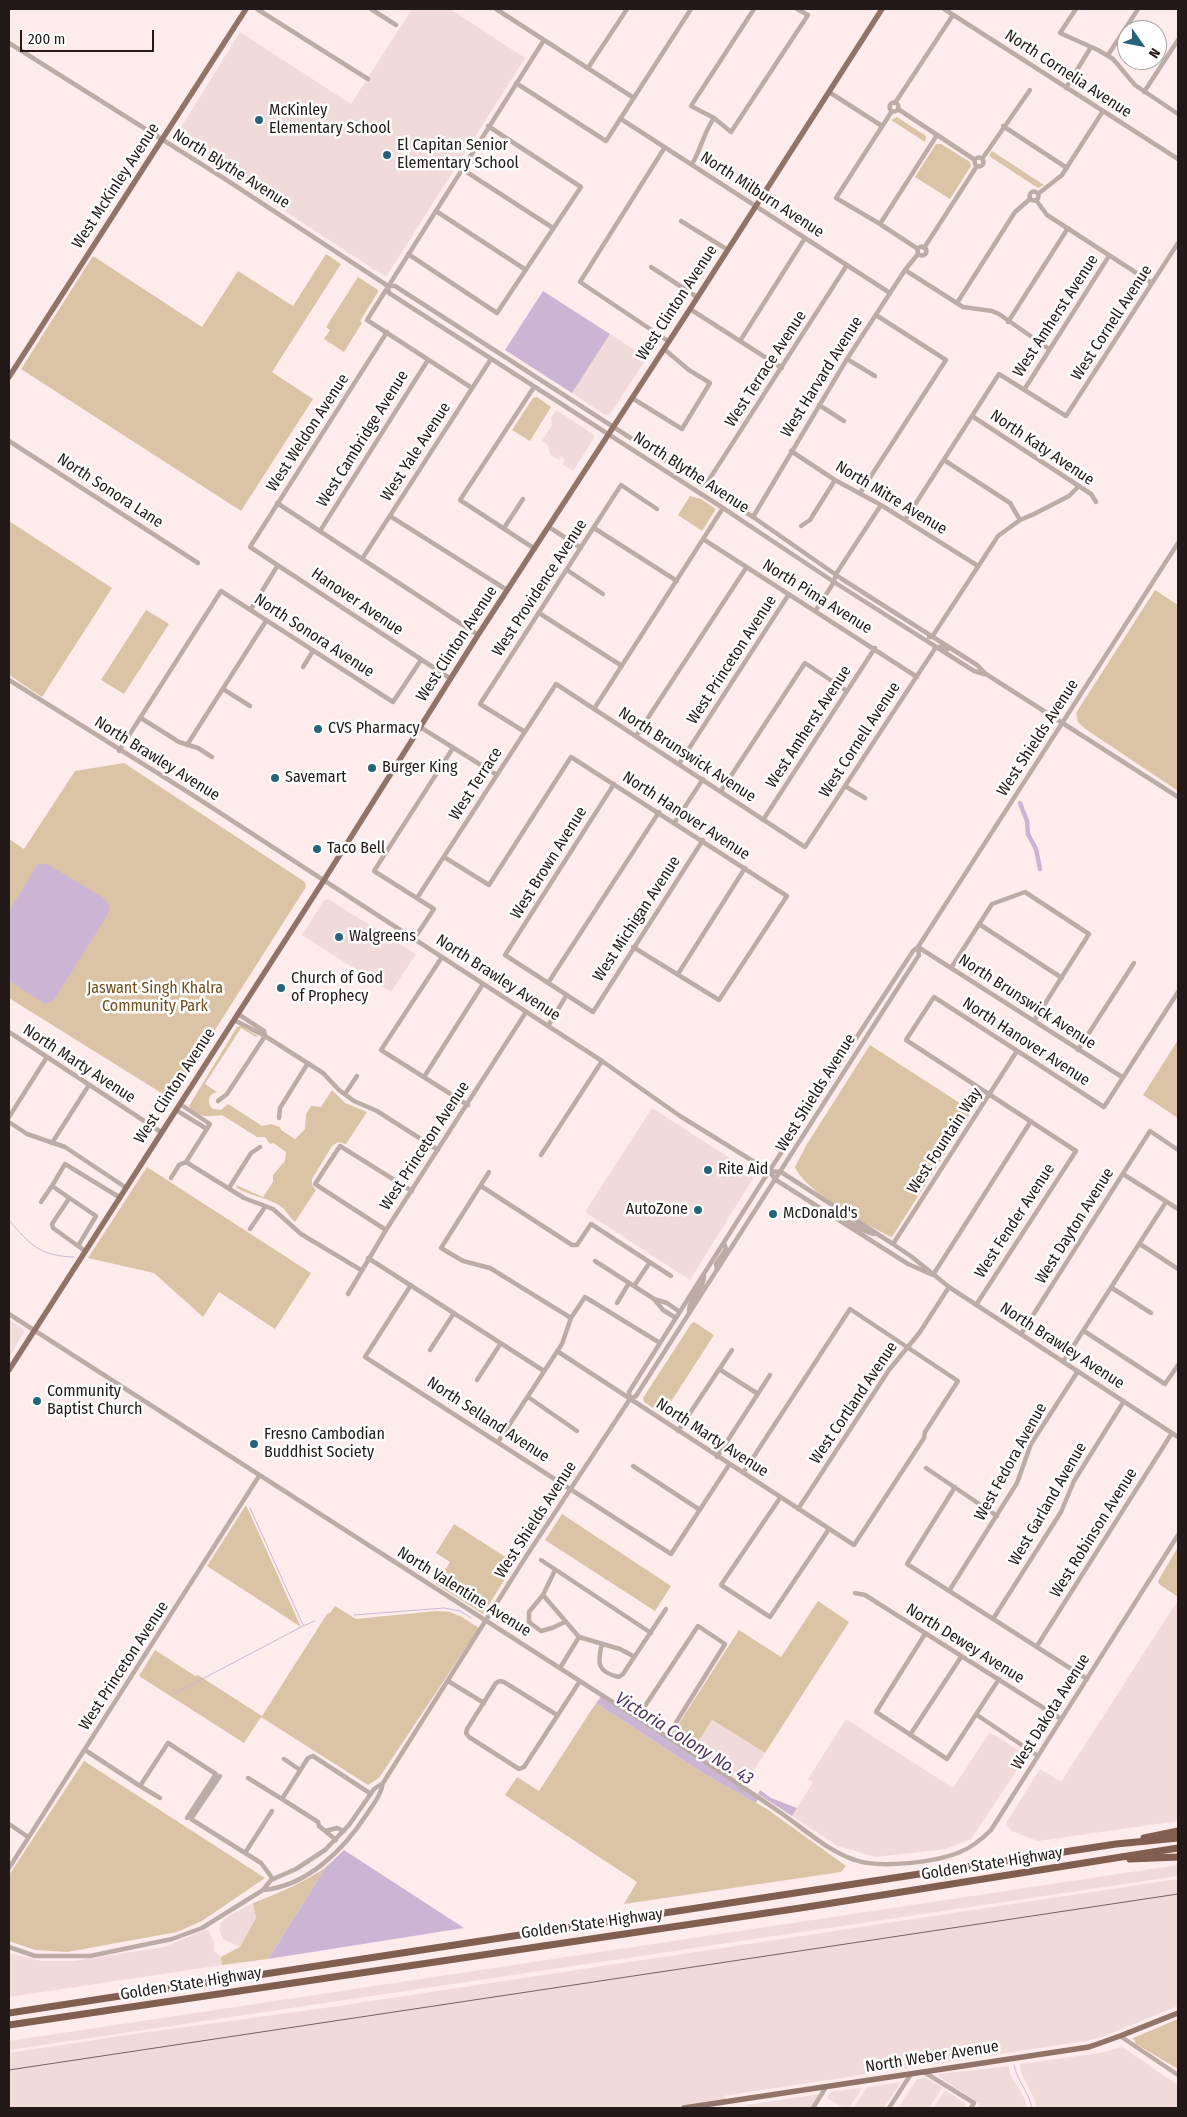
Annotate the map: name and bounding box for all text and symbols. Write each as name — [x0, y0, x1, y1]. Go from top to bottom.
scale bar — [22, 20, 156, 52]
north arrow — [1117, 20, 1167, 70]
street label: North Cornelia Avenue — [1001, 26, 1135, 122]
text: 200 m — [28, 30, 65, 48]
text: N — [1145, 45, 1164, 61]
place label: McKinley Elementary School — [269, 101, 391, 139]
marker: McKinley Elementary School — [253, 114, 265, 126]
street label: West McKinley Avenue — [68, 120, 164, 252]
street label: North Blythe Avenue — [169, 125, 293, 213]
place label: El Capitan Senior Elementary School — [397, 136, 519, 174]
street label: North Milburn Avenue — [697, 148, 827, 242]
marker: El Capitan Senior Elementary School — [381, 149, 393, 161]
street label: West Clinton Avenue — [632, 242, 722, 364]
street label: West Amherst Avenue — [1009, 251, 1103, 381]
street label: West Cornell Avenue — [1067, 262, 1157, 384]
street label: West Terrace Avenue — [721, 307, 811, 431]
street label: West Harvard Avenue — [777, 313, 867, 441]
street label: West Cambridge Avenue — [313, 367, 413, 511]
street label: West Weldon Avenue — [263, 370, 353, 496]
street label: West Yale Avenue — [377, 399, 455, 505]
street label: North Katy Avenue — [986, 406, 1098, 490]
street label: North Blythe Avenue — [629, 428, 753, 518]
street label: North Sonora Lane — [54, 450, 166, 532]
street label: North Mitre Avenue — [832, 457, 950, 539]
street label: West Providence Avenue — [489, 516, 591, 660]
street label: North Pima Avenue — [759, 556, 875, 638]
street label: Hanover Avenue — [307, 564, 407, 640]
street label: West Clinton Avenue — [412, 583, 502, 705]
street label: North Sonora Avenue — [250, 590, 378, 682]
street label: West Princeton Avenue — [683, 592, 781, 728]
street label: West Amherst Avenue — [762, 662, 856, 792]
street label: West Shields Avenue — [993, 676, 1083, 800]
street label: West Cornell Avenue — [815, 679, 905, 801]
street label: North Brunswick Avenue — [615, 703, 759, 807]
street label: North Brawley Avenue — [91, 713, 223, 805]
place label: CVS Pharmacy — [328, 719, 420, 739]
marker: CVS Pharmacy — [312, 723, 324, 735]
street label: West Terrace — [445, 744, 507, 824]
place label: Burger King — [382, 758, 457, 778]
marker: Burger King — [366, 762, 378, 774]
place label: Savemart — [285, 768, 346, 788]
street label: North Hanover Avenue — [619, 768, 753, 864]
marker: Savemart — [269, 772, 281, 784]
street label: West Brown Avenue — [507, 803, 591, 923]
place label: Taco Bell — [327, 839, 385, 859]
marker: Taco Bell — [311, 843, 323, 855]
street label: West Michigan Avenue — [589, 853, 685, 985]
place label: Walgreens — [349, 927, 416, 947]
marker: Walgreens — [333, 931, 345, 943]
street label: North Brawley Avenue — [432, 931, 564, 1025]
street label: North Brunswick Avenue — [955, 950, 1099, 1054]
place label: Church of God of Prophecy — [291, 969, 383, 1007]
park label: Jaswant Singh Khalra Community Park — [87, 979, 223, 1017]
marker: Church of God of Prophecy — [275, 982, 287, 994]
street label: North Hanover Avenue — [959, 994, 1093, 1090]
street label: North Marty Avenue — [19, 1021, 139, 1107]
street label: West Clinton Avenue — [130, 1025, 220, 1147]
street label: West Shields Avenue — [772, 1031, 860, 1155]
street label: West Princeton Avenue — [376, 1078, 474, 1214]
street label: West Fountain Way — [904, 1084, 986, 1198]
place label: Rite Aid — [718, 1160, 768, 1180]
street label: West Fender Avenue — [971, 1160, 1059, 1282]
marker: Rite Aid — [702, 1164, 714, 1176]
street label: West Dayton Avenue — [1032, 1164, 1118, 1288]
place label: AutoZone — [626, 1200, 688, 1220]
marker: AutoZone — [692, 1204, 704, 1216]
place label: McDonald's — [783, 1204, 858, 1224]
marker: McDonald's — [767, 1208, 779, 1220]
street label: North Brawley Avenue — [996, 1299, 1128, 1393]
street label: West Cortland Avenue — [806, 1338, 902, 1468]
street label: North Selland Avenue — [423, 1373, 553, 1467]
place label: Community Baptist Church — [47, 1382, 142, 1420]
marker: Community Baptist Church — [31, 1395, 43, 1407]
street label: North Marty Avenue — [652, 1395, 772, 1481]
street label: West Fedora Avenue — [971, 1400, 1051, 1524]
place label: Fresno Cambodian Buddhist Society — [264, 1425, 385, 1463]
marker: Fresno Cambodian Buddhist Society — [248, 1438, 260, 1450]
street label: West Garland Avenue — [1005, 1439, 1091, 1569]
street label: West Shields Avenue — [491, 1458, 581, 1582]
street label: West Robinson Avenue — [1046, 1465, 1142, 1601]
street label: North Valentine Avenue — [394, 1543, 534, 1641]
street label: West Princeton Avenue — [75, 1598, 173, 1734]
street label: North Dewey Avenue — [902, 1600, 1028, 1688]
street label: West Dakota Avenue — [1008, 1650, 1094, 1774]
water label: Victoria Colony No. 43 — [611, 1688, 757, 1790]
street label: Golden State Highway — [920, 1843, 1064, 1885]
street label: Golden State Highway — [520, 1905, 664, 1943]
street label: Golden State Highway — [119, 1963, 263, 2005]
street label: North Weber Avenue — [864, 2037, 1000, 2077]

